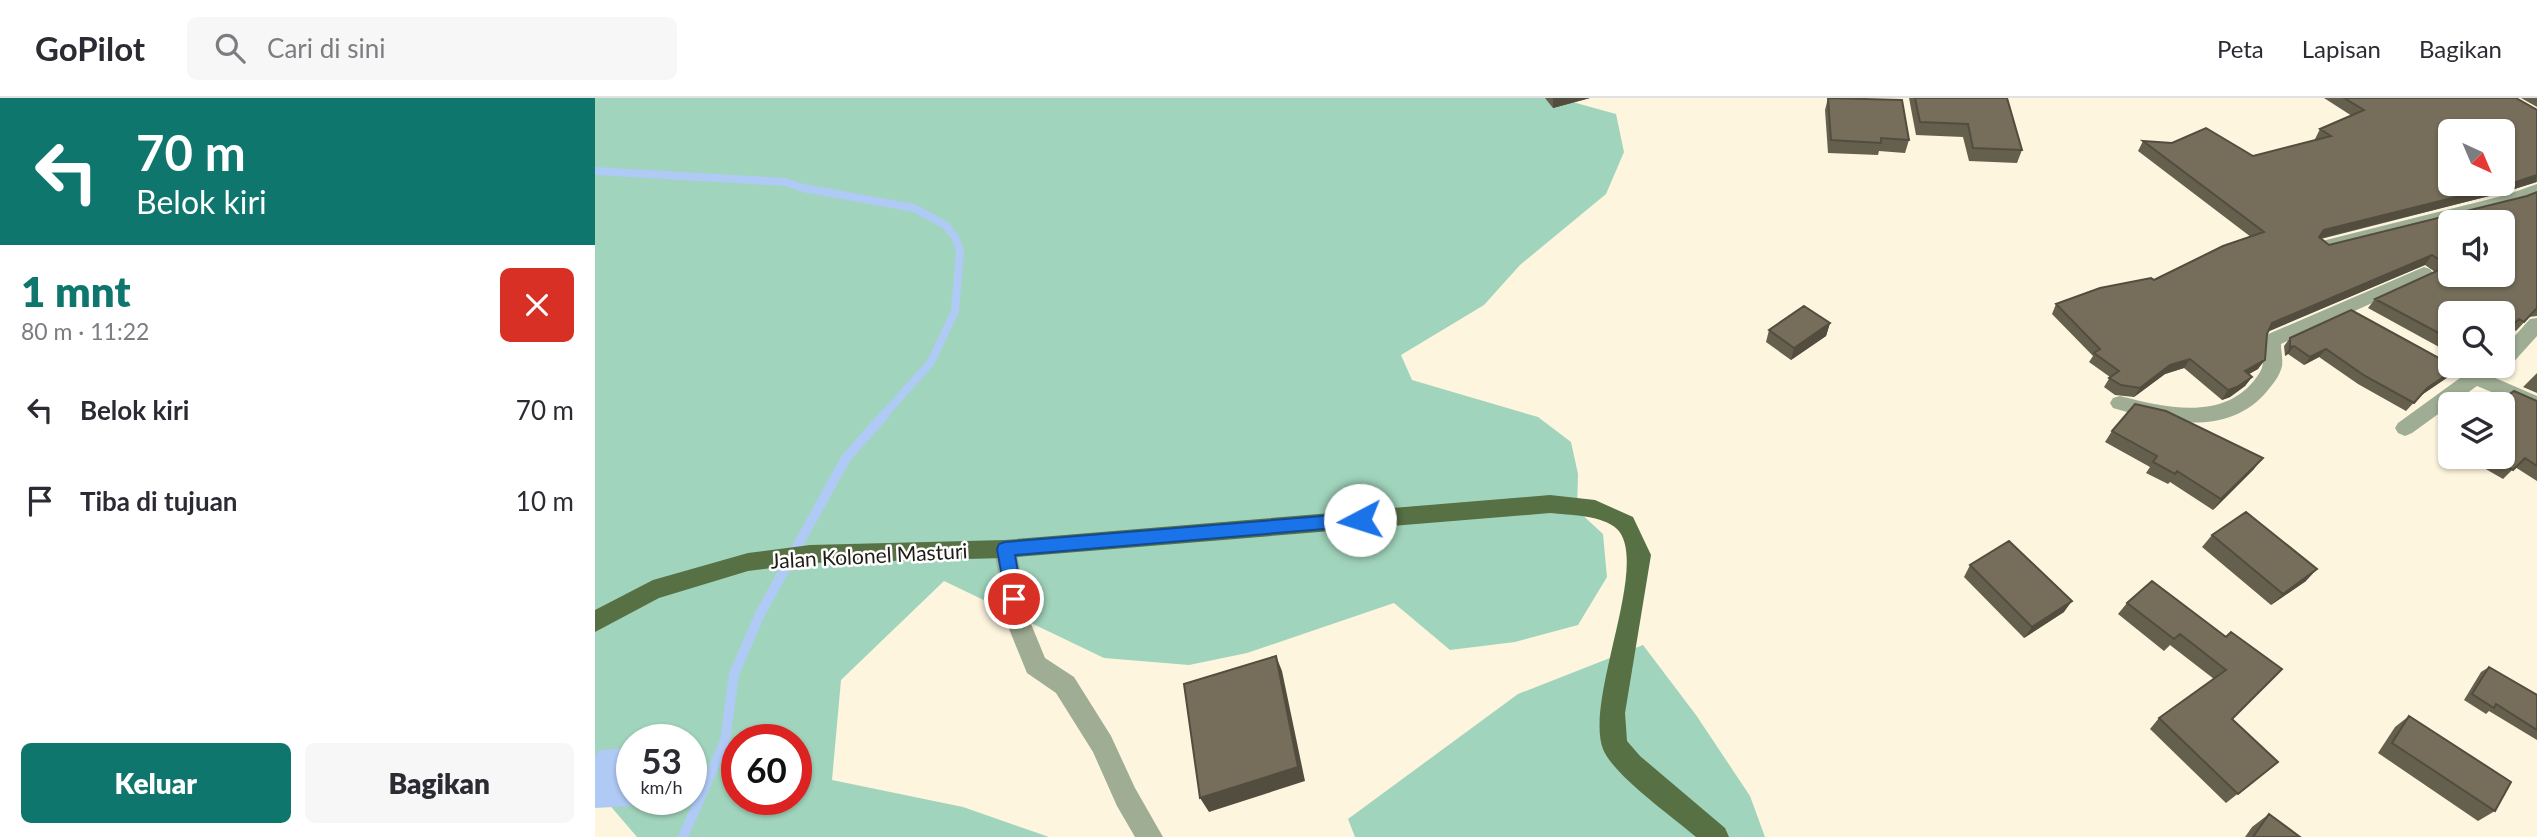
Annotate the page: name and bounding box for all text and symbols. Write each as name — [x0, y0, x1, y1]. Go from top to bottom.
search box — [187, 17, 677, 80]
text: GoPilot — [35, 28, 145, 68]
icon: search — [211, 29, 249, 67]
text: Cari di sini — [267, 32, 385, 64]
text: Peta — [2217, 34, 2264, 63]
text: Lapisan — [2302, 34, 2381, 63]
text: Bagikan — [2419, 34, 2502, 63]
north arrow — [2438, 119, 2515, 196]
map controls — [2438, 119, 2515, 469]
text: 70 m — [136, 123, 246, 181]
icon: left — [21, 126, 112, 217]
text: Belok kiri — [136, 182, 267, 221]
button: sound — [2438, 210, 2515, 287]
text: 1 mnt — [21, 266, 131, 316]
button: close — [500, 268, 574, 342]
button: search — [2438, 301, 2515, 378]
text: 80 m · 11:22 — [21, 317, 149, 345]
icon: left — [21, 391, 59, 429]
button: layers — [2438, 392, 2515, 469]
text: Belok kiri — [80, 394, 189, 426]
text: 70 m — [516, 394, 574, 426]
icon: arrive — [21, 482, 59, 520]
position arrow — [1323, 483, 1397, 557]
text: Tiba di tujuan — [80, 485, 238, 517]
text: 10 m — [516, 485, 574, 517]
street label: Jalan Kolonel Masturi — [770, 537, 968, 573]
pin — [984, 569, 1044, 629]
icon: arrive — [995, 580, 1033, 618]
speed limit sign: 60 — [721, 724, 812, 815]
text: 53 — [641, 739, 682, 781]
button: Keluar — [21, 743, 291, 823]
button: Bagikan — [305, 743, 574, 823]
text: km/h — [640, 776, 683, 798]

